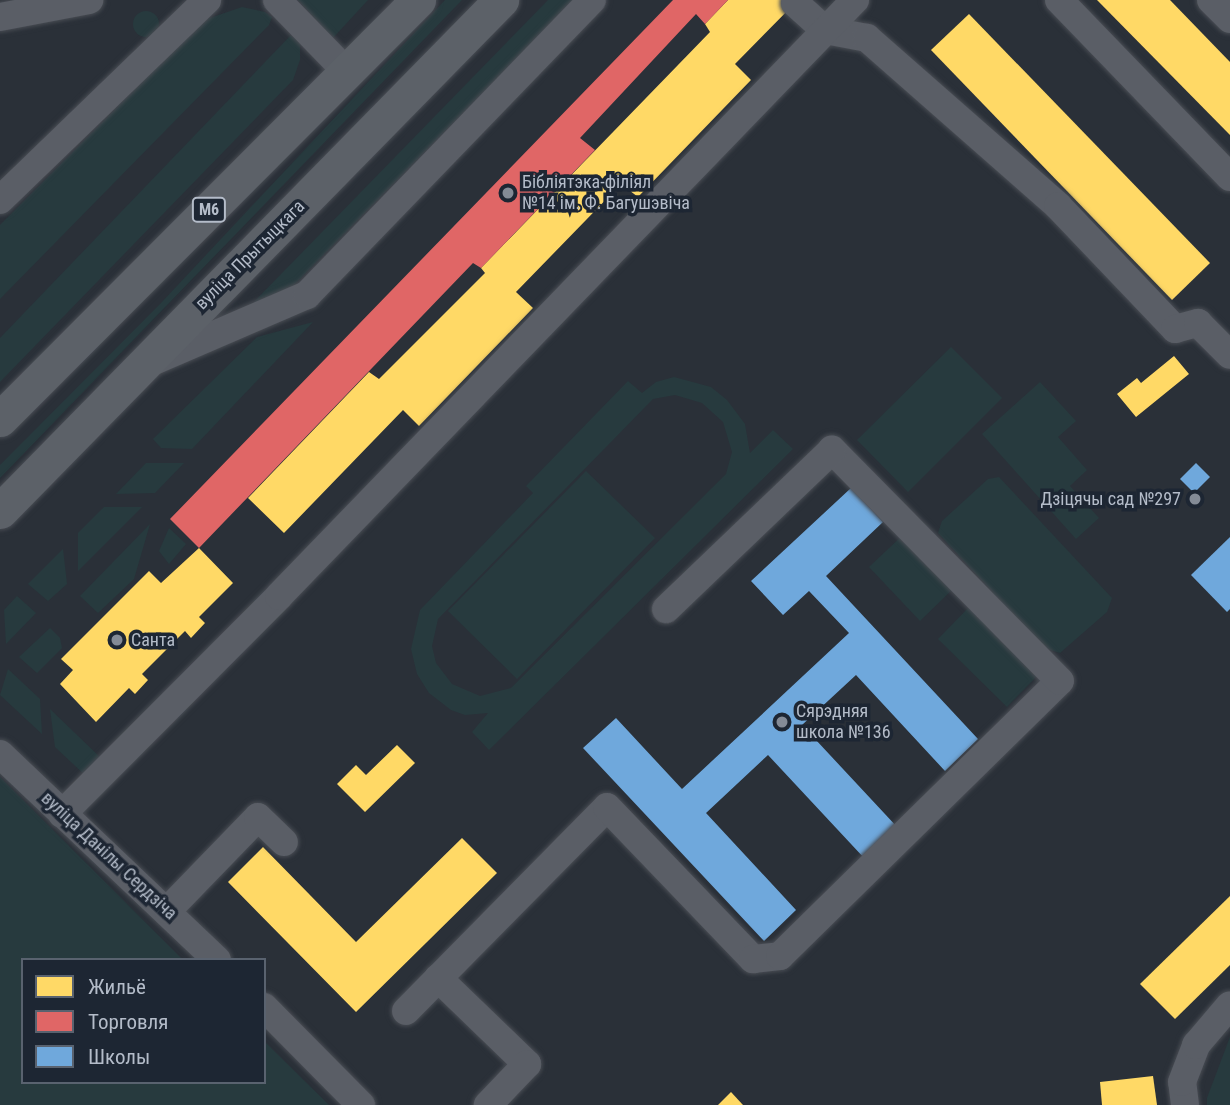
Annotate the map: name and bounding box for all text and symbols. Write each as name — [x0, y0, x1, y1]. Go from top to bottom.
place label: Бібліятэка-філіял №14 ім. Ф. Багушэвіча — [522, 172, 690, 214]
marker: Бібліятэка-філіял №14 ім. Ф. Багушэвіча — [500, 185, 516, 201]
street label: вуліца Прытыцкага — [191, 196, 309, 314]
road number: М6 — [192, 198, 227, 222]
place label: Дзіцячы сад №297 — [1040, 488, 1181, 510]
marker: Дзіцячы сад №297 — [1187, 491, 1203, 507]
place label: Санта — [131, 629, 175, 651]
marker: Санта — [109, 632, 125, 648]
place label: Сярэдняя школа №136 — [796, 701, 891, 744]
marker: Сярэдняя школа №136 — [774, 714, 790, 730]
street label: вуліца Данілы Сердзіча — [37, 788, 181, 924]
legend — [21, 958, 266, 1084]
text: Жильё — [88, 975, 146, 999]
text: Торговля — [88, 1010, 168, 1034]
text: Школы — [88, 1045, 150, 1069]

